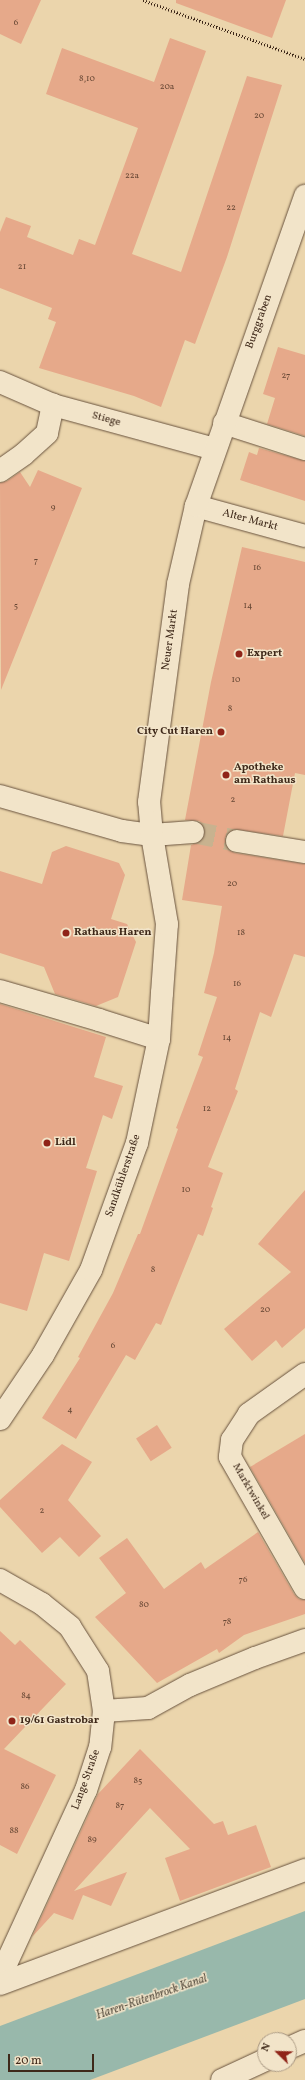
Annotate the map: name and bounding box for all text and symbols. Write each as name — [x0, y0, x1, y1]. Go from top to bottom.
house number: 6 — [14, 18, 18, 28]
house number: 8,10 — [79, 74, 95, 84]
house number: 20a — [160, 82, 174, 92]
house number: 20 — [254, 111, 264, 121]
house number: 22a — [125, 171, 139, 181]
house number: 22 — [226, 203, 236, 213]
house number: 21 — [18, 262, 26, 272]
street label: Burggraben — [244, 293, 276, 351]
house number: 27 — [282, 371, 290, 381]
street label: Stiege — [90, 410, 122, 430]
house number: 9 — [51, 503, 55, 513]
street label: Alter Markt — [221, 507, 279, 535]
house number: 7 — [34, 556, 38, 566]
house number: 16 — [253, 563, 261, 573]
house number: 5 — [14, 601, 18, 611]
house number: 14 — [244, 601, 252, 611]
street label: Neuer Markt — [160, 608, 182, 672]
place label: Expert — [247, 647, 282, 661]
marker: Expert — [234, 649, 244, 659]
house number: 10 — [232, 675, 240, 685]
house number: 8 — [228, 704, 232, 714]
place label: City Cut Haren — [137, 725, 213, 739]
marker: City Cut Haren — [216, 727, 226, 737]
place label: Apotheke am Rathaus — [234, 762, 295, 788]
marker: Apotheke am Rathaus — [221, 770, 231, 780]
house number: 2 — [231, 795, 235, 805]
house number: 20 — [227, 879, 237, 889]
place label: Rathaus Haren — [74, 926, 152, 940]
marker: Rathaus Haren — [61, 928, 71, 938]
house number: 18 — [237, 928, 245, 938]
house number: 16 — [233, 979, 241, 989]
house number: 14 — [223, 1033, 231, 1043]
house number: 12 — [203, 1104, 211, 1114]
street label: Sandkühlerstraße — [104, 1133, 144, 1219]
place label: Lidl — [55, 1136, 76, 1150]
marker: Lidl — [42, 1138, 52, 1148]
house number: 10 — [182, 1185, 190, 1195]
house number: 8 — [151, 1265, 155, 1275]
house number: 20 — [260, 1305, 270, 1315]
house number: 6 — [111, 1341, 115, 1351]
house number: 4 — [67, 1405, 73, 1415]
street label: Marktwinkel — [229, 1461, 271, 1523]
house number: 2 — [40, 1506, 44, 1516]
house number: 76 — [239, 1575, 247, 1585]
house number: 80 — [139, 1600, 149, 1610]
house number: 78 — [223, 1617, 231, 1627]
house number: 84 — [21, 1691, 31, 1701]
place label: 19/61 Gastrobar — [20, 1714, 99, 1728]
marker: 19/61 Gastrobar — [7, 1716, 17, 1726]
street label: Lange Straße — [70, 1748, 104, 1812]
house number: 85 — [134, 1776, 142, 1786]
house number: 86 — [20, 1782, 30, 1792]
house number: 87 — [116, 1801, 124, 1811]
house number: 88 — [9, 1826, 19, 1836]
house number: 89 — [87, 1835, 97, 1845]
water label: Haren-Rütenbrock Kanal — [95, 1972, 209, 2024]
north arrow — [257, 2032, 297, 2072]
text: N — [258, 2041, 275, 2054]
scale bar — [10, 2046, 96, 2072]
text: 20 m — [15, 2053, 42, 2069]

